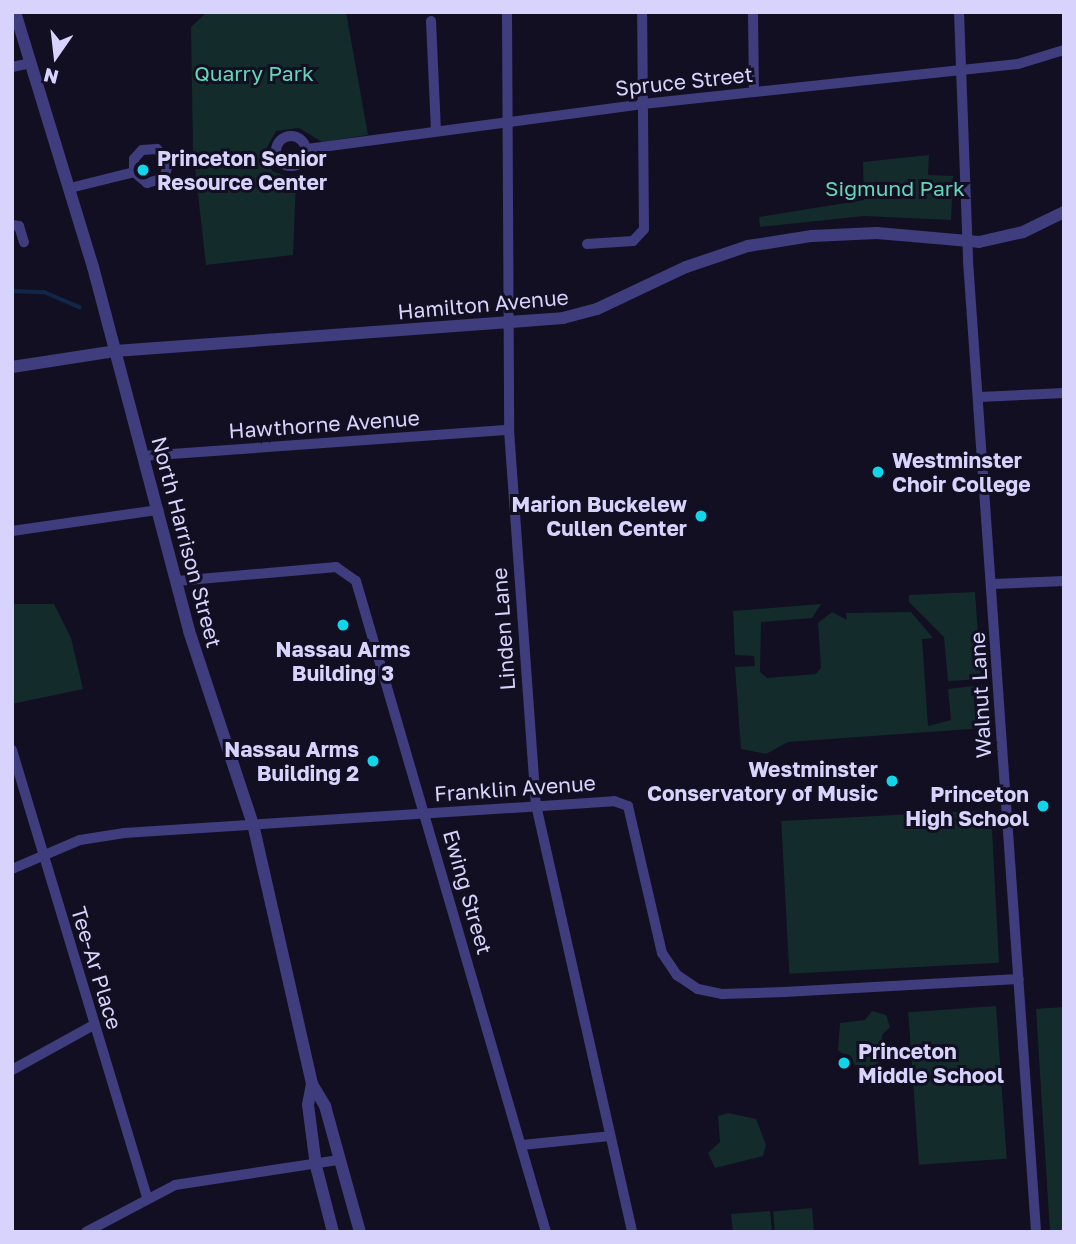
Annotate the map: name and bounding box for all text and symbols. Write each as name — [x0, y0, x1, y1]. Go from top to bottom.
north arrow — [21, 21, 91, 91]
park label: Quarry Park — [194, 60, 314, 86]
street label: Spruce Street — [614, 61, 754, 101]
text: N — [41, 64, 61, 90]
place label: Princeton Senior Resource Center — [157, 145, 327, 195]
marker: Princeton Senior Resource Center — [135, 162, 151, 178]
park label: Sigmund Park — [825, 175, 965, 201]
street label: Hamilton Avenue — [396, 284, 570, 324]
street label: Hawthorne Avenue — [228, 405, 420, 443]
street label: North Harrison Street — [147, 434, 227, 650]
place label: Westminster Choir College — [892, 447, 1031, 497]
marker: Westminster Choir College — [870, 464, 886, 480]
place label: Marion Buckelew Cullen Center — [511, 491, 687, 541]
marker: Marion Buckelew Cullen Center — [693, 508, 709, 524]
street label: Linden Lane — [486, 567, 520, 691]
marker: Nassau Arms Building 3 — [335, 617, 351, 633]
street label: Walnut Lane — [964, 631, 996, 759]
place label: Nassau Arms Building 3 — [276, 636, 410, 686]
place label: Nassau Arms Building 2 — [224, 736, 359, 786]
marker: Nassau Arms Building 2 — [365, 753, 381, 769]
place label: Westminster Conservatory of Music — [647, 756, 878, 806]
street label: Franklin Avenue — [433, 770, 597, 806]
marker: Westminster Conservatory of Music — [884, 773, 900, 789]
place label: Princeton High School — [905, 781, 1029, 831]
marker: Princeton High School — [1035, 798, 1051, 814]
street label: Ewing Street — [438, 827, 498, 957]
street label: Tee-Ar Place — [66, 904, 128, 1032]
place label: Princeton Middle School — [858, 1038, 1004, 1088]
marker: Princeton Middle School — [836, 1055, 852, 1071]

